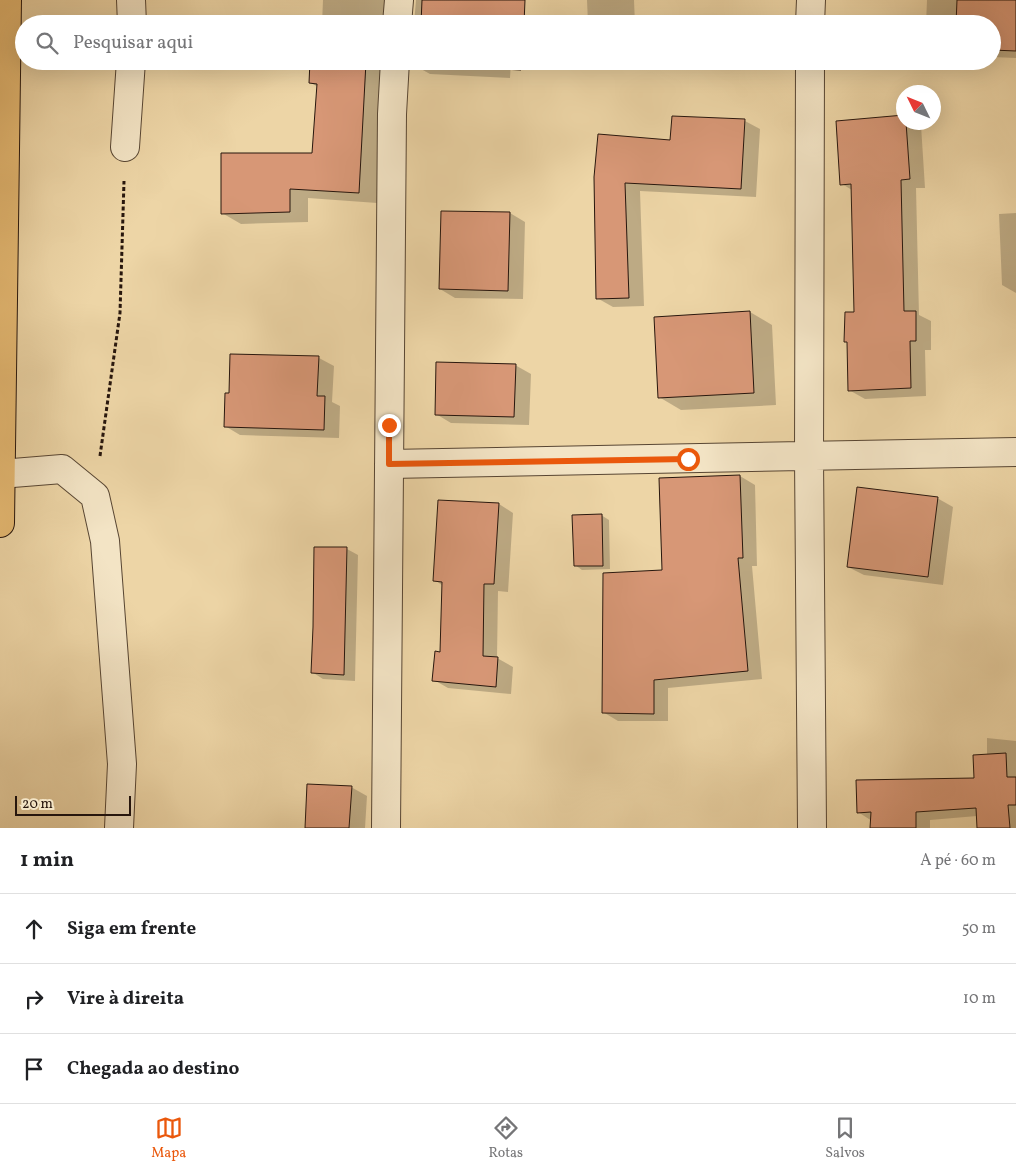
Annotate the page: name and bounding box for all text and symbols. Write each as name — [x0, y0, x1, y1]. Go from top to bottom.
search box — [15, 15, 1001, 70]
icon: search — [33, 29, 61, 57]
text: Pesquisar aqui — [73, 30, 193, 56]
north arrow — [896, 85, 941, 130]
route end — [378, 414, 401, 437]
route start — [677, 448, 700, 471]
scale bar — [15, 793, 131, 816]
text: 20 m — [22, 795, 53, 814]
text: 1 min — [20, 846, 74, 875]
text: A pé · 60 m — [920, 850, 996, 872]
icon: ahead — [20, 915, 48, 943]
text: Siga em frente — [67, 916, 196, 942]
text: 50 m — [962, 918, 996, 940]
icon: right — [20, 985, 48, 1013]
text: Vire à direita — [67, 986, 184, 1012]
text: 10 m — [963, 988, 996, 1010]
icon: arrive — [20, 1055, 48, 1083]
text: Chegada ao destino — [67, 1056, 239, 1082]
tab: Mapa — [151, 1114, 186, 1163]
tab: Rotas — [488, 1114, 523, 1163]
tab: Salvos — [825, 1114, 865, 1163]

